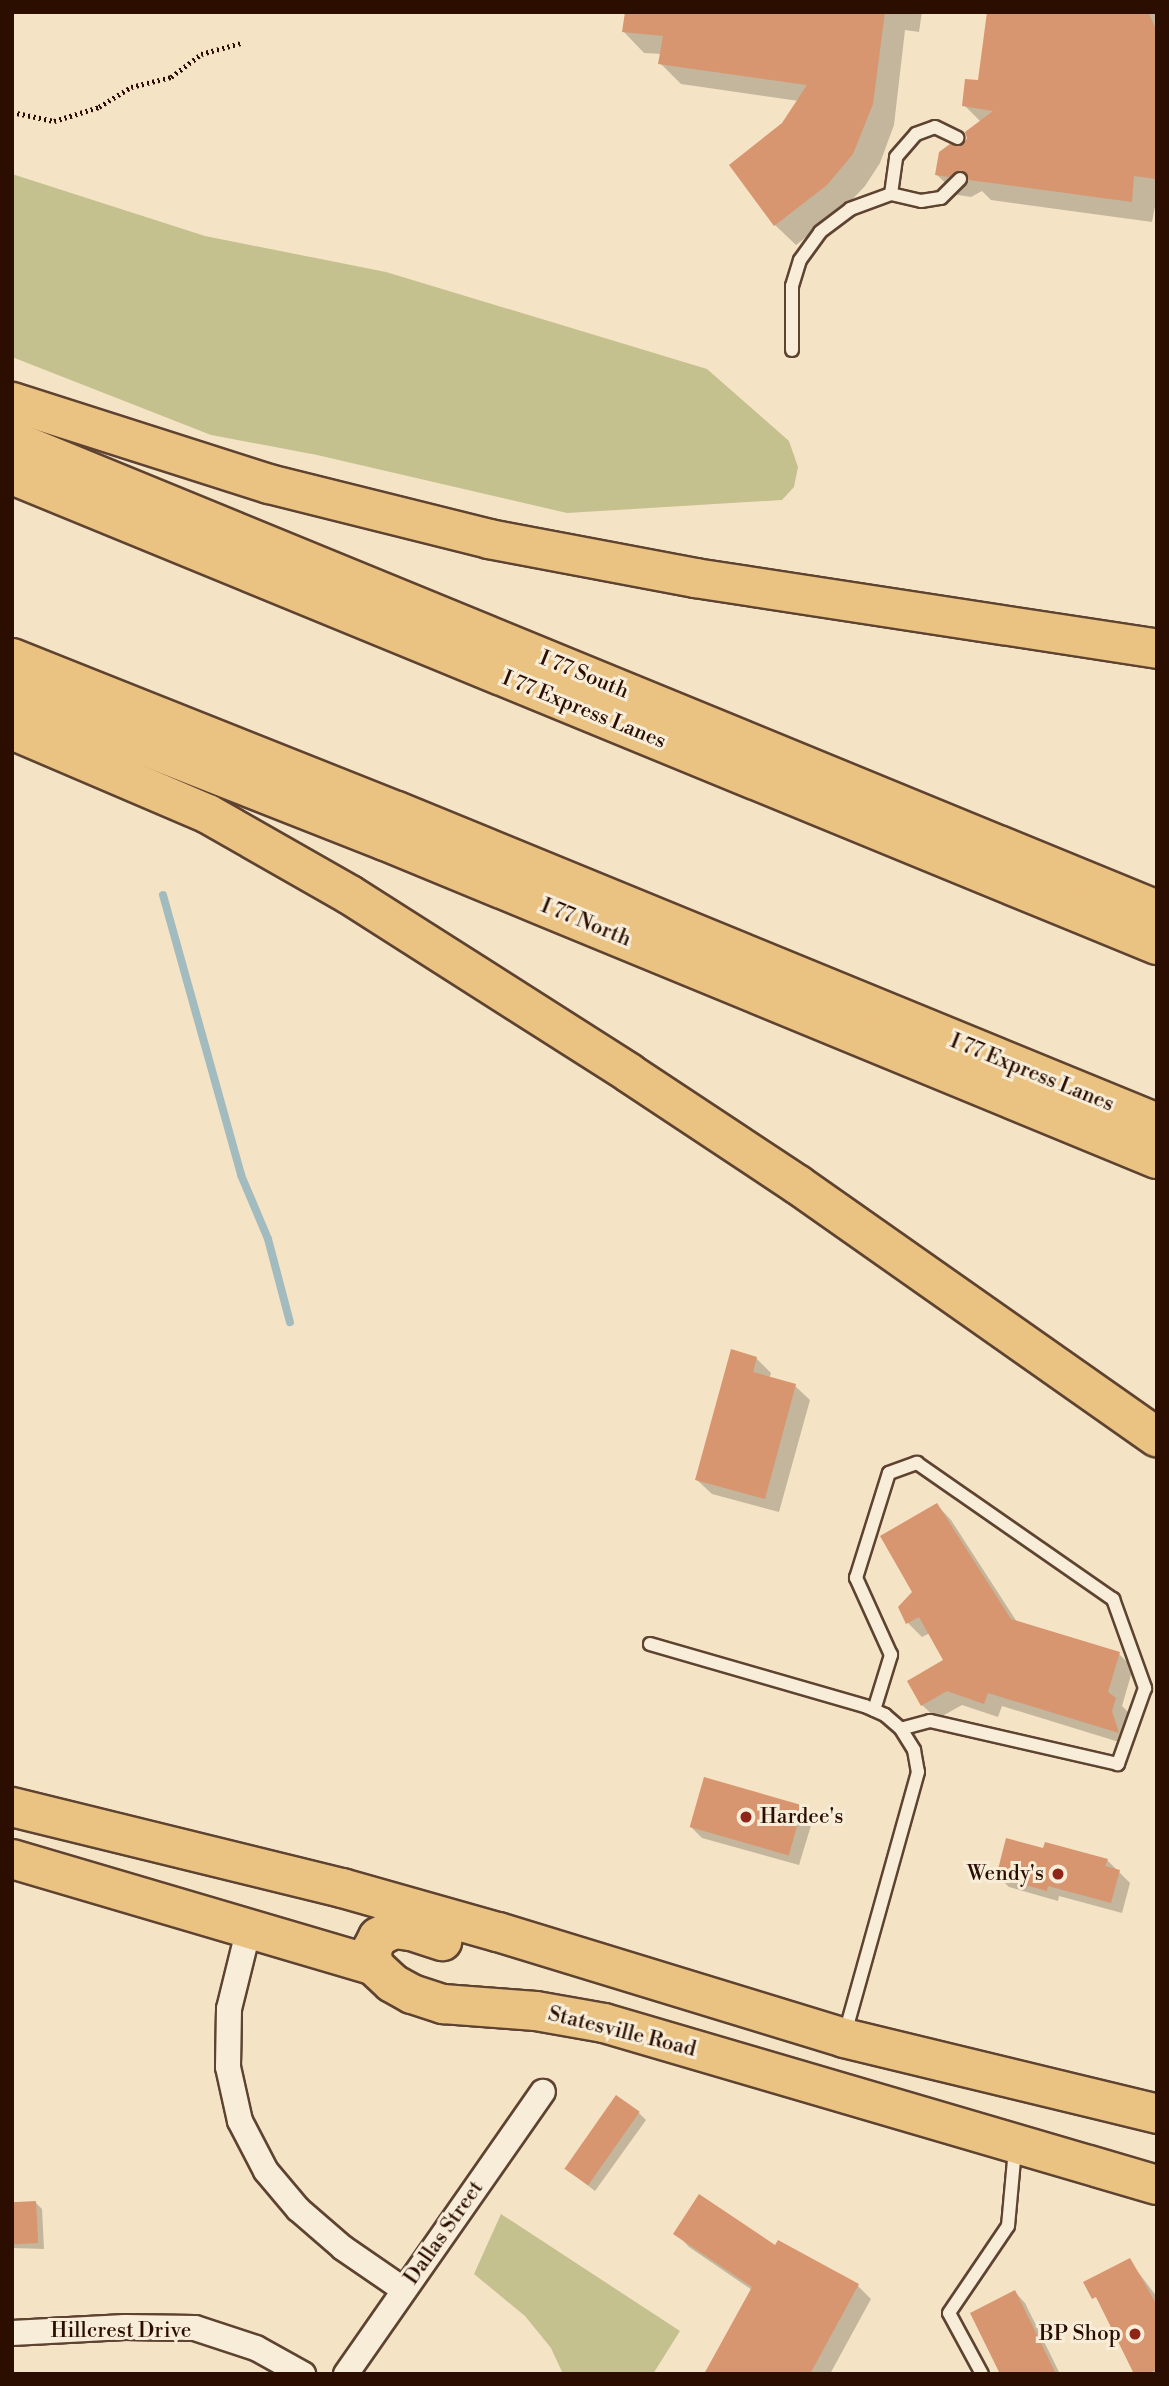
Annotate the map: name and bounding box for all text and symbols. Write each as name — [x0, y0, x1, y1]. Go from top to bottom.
street label: I 77 South — [536, 646, 632, 704]
street label: I 77 Express Lanes — [499, 666, 669, 754]
street label: I 77 North — [537, 894, 635, 952]
street label: I 77 Express Lanes — [947, 1029, 1117, 1117]
place label: Hardee's — [760, 1804, 843, 1830]
marker: Hardee's — [738, 1809, 754, 1825]
place label: Wendy's — [967, 1861, 1044, 1887]
marker: Wendy's — [1050, 1866, 1066, 1882]
street label: Statesville Road — [546, 2001, 698, 2063]
street label: Dallas Street — [399, 2176, 489, 2290]
street label: Hillcrest Drive — [51, 2318, 191, 2344]
place label: BP Shop — [1039, 2321, 1121, 2347]
marker: BP Shop — [1127, 2326, 1143, 2342]

